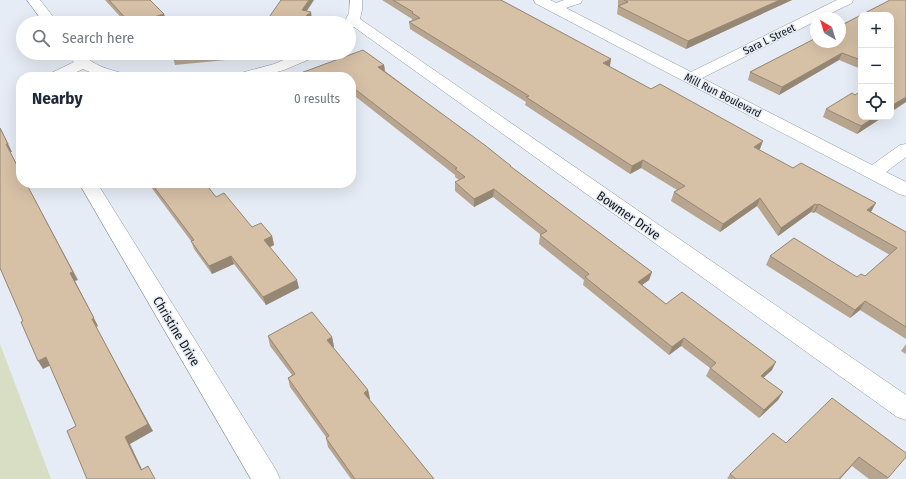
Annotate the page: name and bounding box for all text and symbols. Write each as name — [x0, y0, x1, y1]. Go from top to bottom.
north arrow — [810, 12, 846, 48]
map controls — [858, 12, 894, 120]
button: + — [858, 12, 894, 48]
search box — [16, 16, 356, 60]
street label: Sara L Street — [741, 21, 798, 58]
icon: search — [30, 27, 52, 49]
text: Search here — [62, 29, 134, 47]
button: − — [858, 48, 894, 84]
street label: Mill Run Boulevard — [682, 70, 763, 120]
button: locate — [858, 84, 894, 120]
text: Nearby — [32, 88, 83, 109]
text: 0 results — [294, 91, 340, 106]
street label: Bowmer Drive — [594, 188, 663, 243]
street label: Christine Drive — [150, 294, 203, 369]

